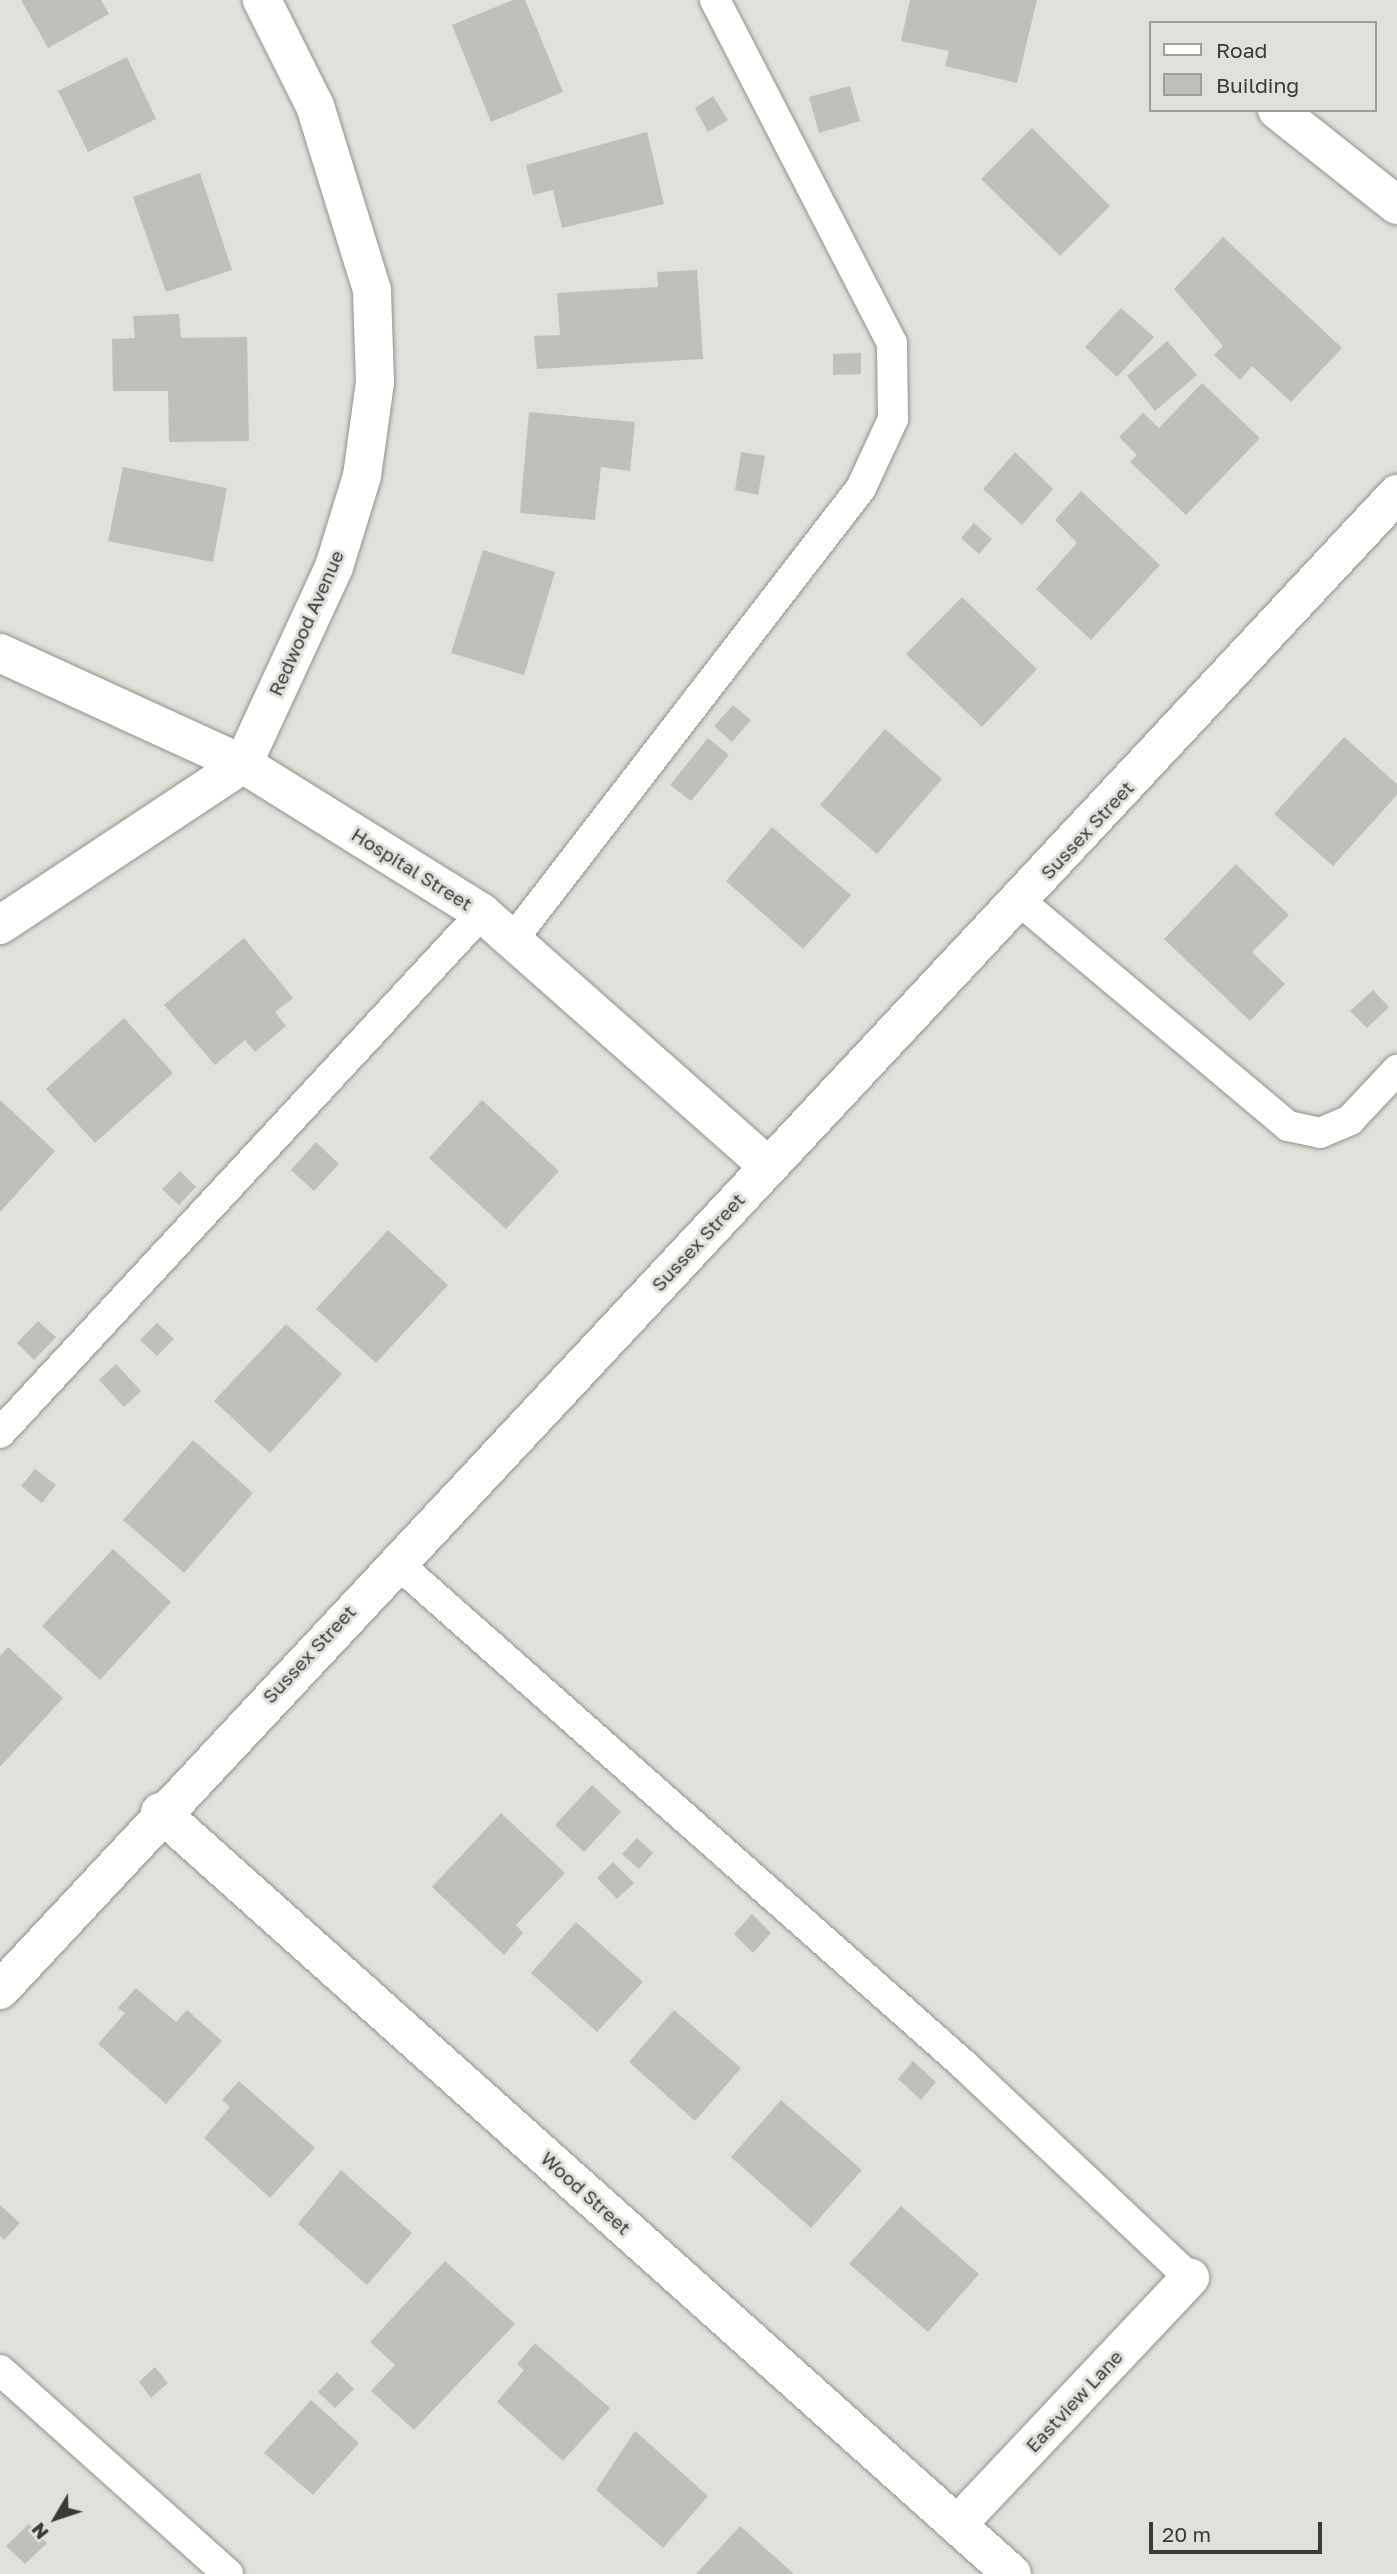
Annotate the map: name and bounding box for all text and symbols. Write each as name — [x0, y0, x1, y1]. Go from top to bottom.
legend — [1148, 21, 1376, 112]
text: Road — [1216, 37, 1267, 63]
text: Building — [1216, 72, 1299, 98]
street label: Redwood Avenue — [264, 547, 348, 699]
street label: Sussex Street — [1036, 776, 1138, 884]
street label: Hospital Street — [347, 823, 477, 915]
street label: Sussex Street — [647, 1188, 749, 1296]
street label: Sussex Street — [258, 1600, 360, 1708]
street label: Wood Street — [536, 2147, 636, 2239]
street label: Eastview Lane — [1021, 2345, 1127, 2457]
north arrow — [21, 2483, 91, 2553]
scale bar — [1152, 2508, 1325, 2552]
text: N — [26, 2519, 53, 2544]
text: 20 m — [1162, 2521, 1211, 2547]

